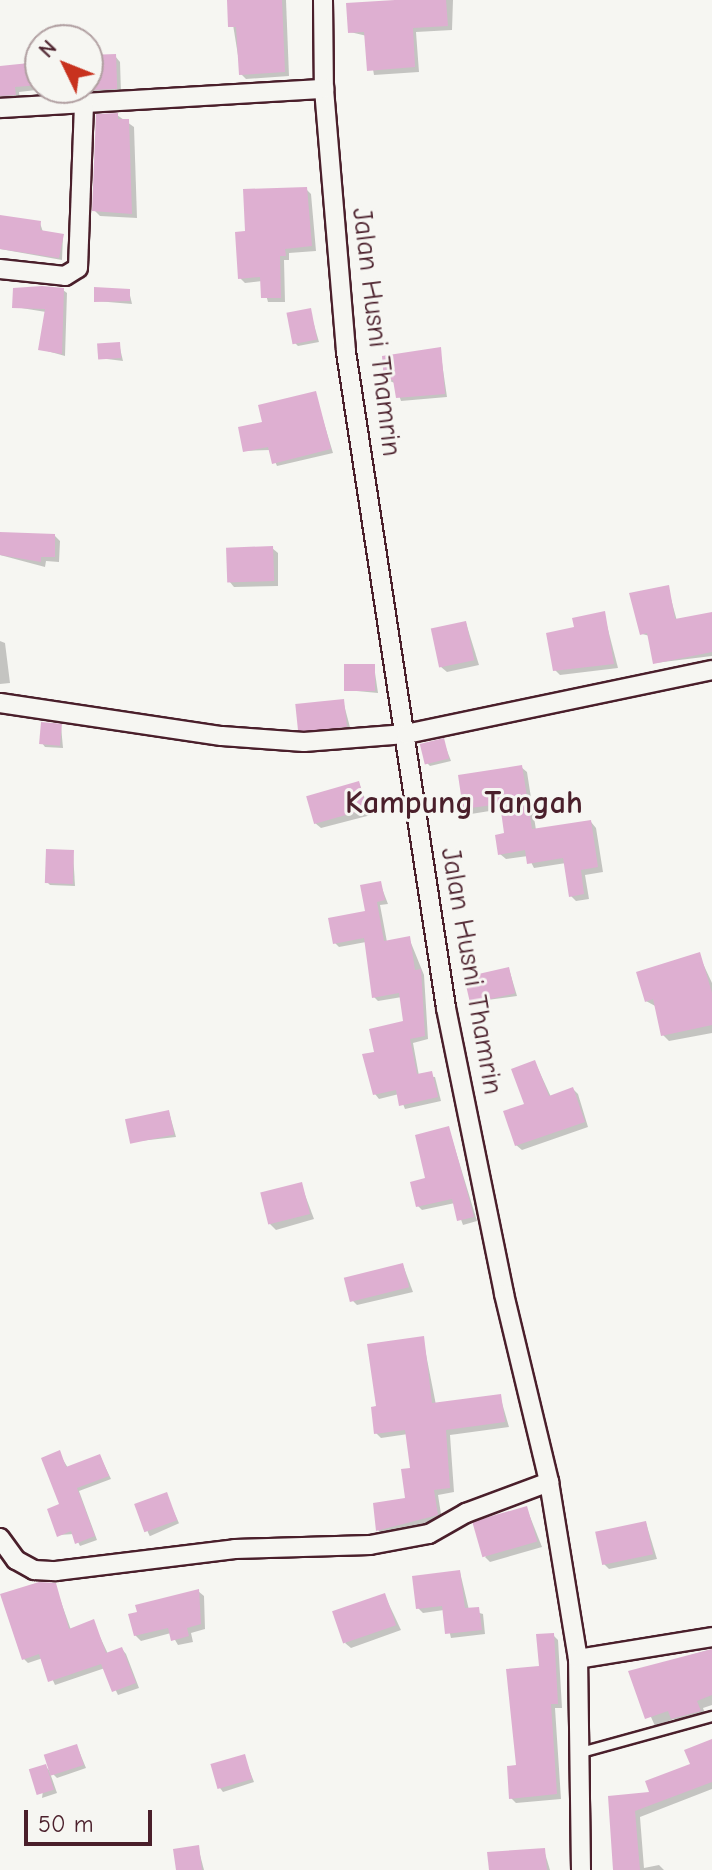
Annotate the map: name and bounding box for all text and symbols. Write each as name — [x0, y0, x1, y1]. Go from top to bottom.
north arrow — [24, 24, 104, 104]
text: N — [34, 35, 62, 63]
street label: Jalan Husni Thamrin — [345, 206, 409, 458]
district label: Kampung Tangah — [345, 784, 583, 822]
street label: Jalan Husni Thamrin — [434, 845, 510, 1097]
scale bar — [28, 1794, 156, 1844]
text: 50 m — [38, 1810, 94, 1838]

